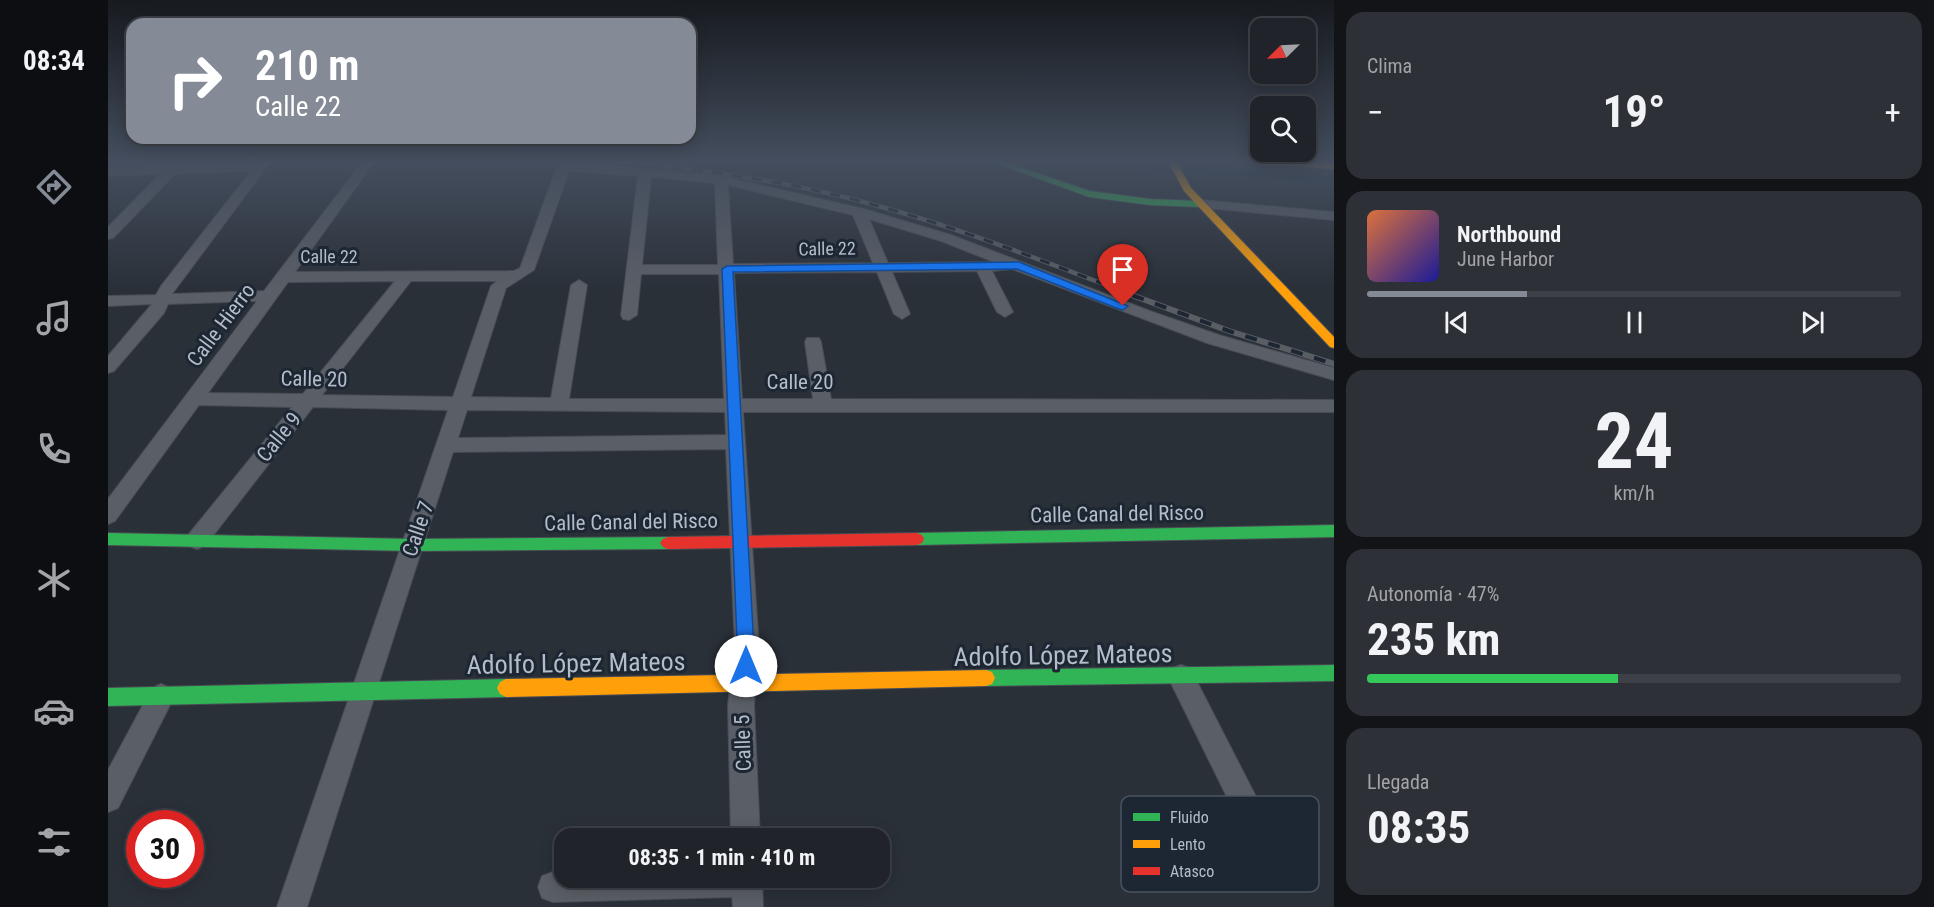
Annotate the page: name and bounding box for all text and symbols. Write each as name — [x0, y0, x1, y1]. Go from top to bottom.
north arrow — [1250, 18, 1316, 84]
map controls — [1250, 18, 1316, 162]
text: 210 m — [255, 41, 360, 90]
icon: right — [156, 42, 234, 120]
text: 08:34 — [23, 45, 85, 77]
text: Clima — [1367, 54, 1412, 78]
text: 19° — [1603, 85, 1666, 138]
text: Calle 22 — [255, 91, 341, 123]
text: − — [1367, 93, 1384, 132]
text: + — [1885, 93, 1901, 132]
button: search — [1250, 96, 1316, 162]
icon: directions — [33, 166, 75, 208]
text: Northbound — [1457, 222, 1561, 247]
street label: Calle 22 — [798, 237, 856, 259]
pin — [1097, 244, 1148, 306]
street label: Calle 22 — [300, 246, 358, 267]
text: June Harbor — [1457, 247, 1554, 271]
icon: arrive — [1106, 253, 1139, 286]
street label: Calle Hierro — [182, 279, 260, 371]
icon: music — [33, 297, 75, 339]
icon: previous — [1440, 306, 1473, 339]
icon: pause — [1618, 306, 1651, 339]
icon: next — [1796, 306, 1829, 339]
street label: Calle 20 — [280, 366, 348, 392]
street label: Calle 20 — [767, 370, 834, 394]
text: 24 — [1595, 396, 1673, 487]
street label: Calle 9 — [252, 407, 306, 467]
icon: phone — [33, 428, 75, 470]
text: km/h — [1613, 481, 1655, 505]
street label: Calle 7 — [397, 498, 439, 560]
street label: Calle Canal del Risco — [1030, 500, 1204, 528]
street label: Calle Canal del Risco — [544, 508, 718, 536]
icon: climate — [33, 559, 75, 601]
text: Autonomía · 47% — [1367, 582, 1499, 606]
text: 235 km — [1367, 613, 1500, 666]
position arrow — [714, 634, 778, 698]
street label: Adolfo López Mateos — [953, 638, 1173, 672]
street label: Adolfo López Mateos — [466, 646, 686, 680]
icon: car — [33, 690, 75, 732]
street label: Calle 5 — [730, 714, 756, 772]
text: Llegada — [1367, 770, 1429, 794]
legend — [1121, 796, 1319, 892]
text: 08:35 — [1367, 801, 1470, 854]
text: Fluido — [1170, 808, 1209, 827]
speed limit sign: 30 — [126, 810, 204, 888]
icon: filters — [33, 821, 75, 863]
text: Lento — [1170, 835, 1205, 854]
text: 08:35 · 1 min · 410 m — [629, 845, 815, 870]
text: Atasco — [1170, 862, 1214, 881]

